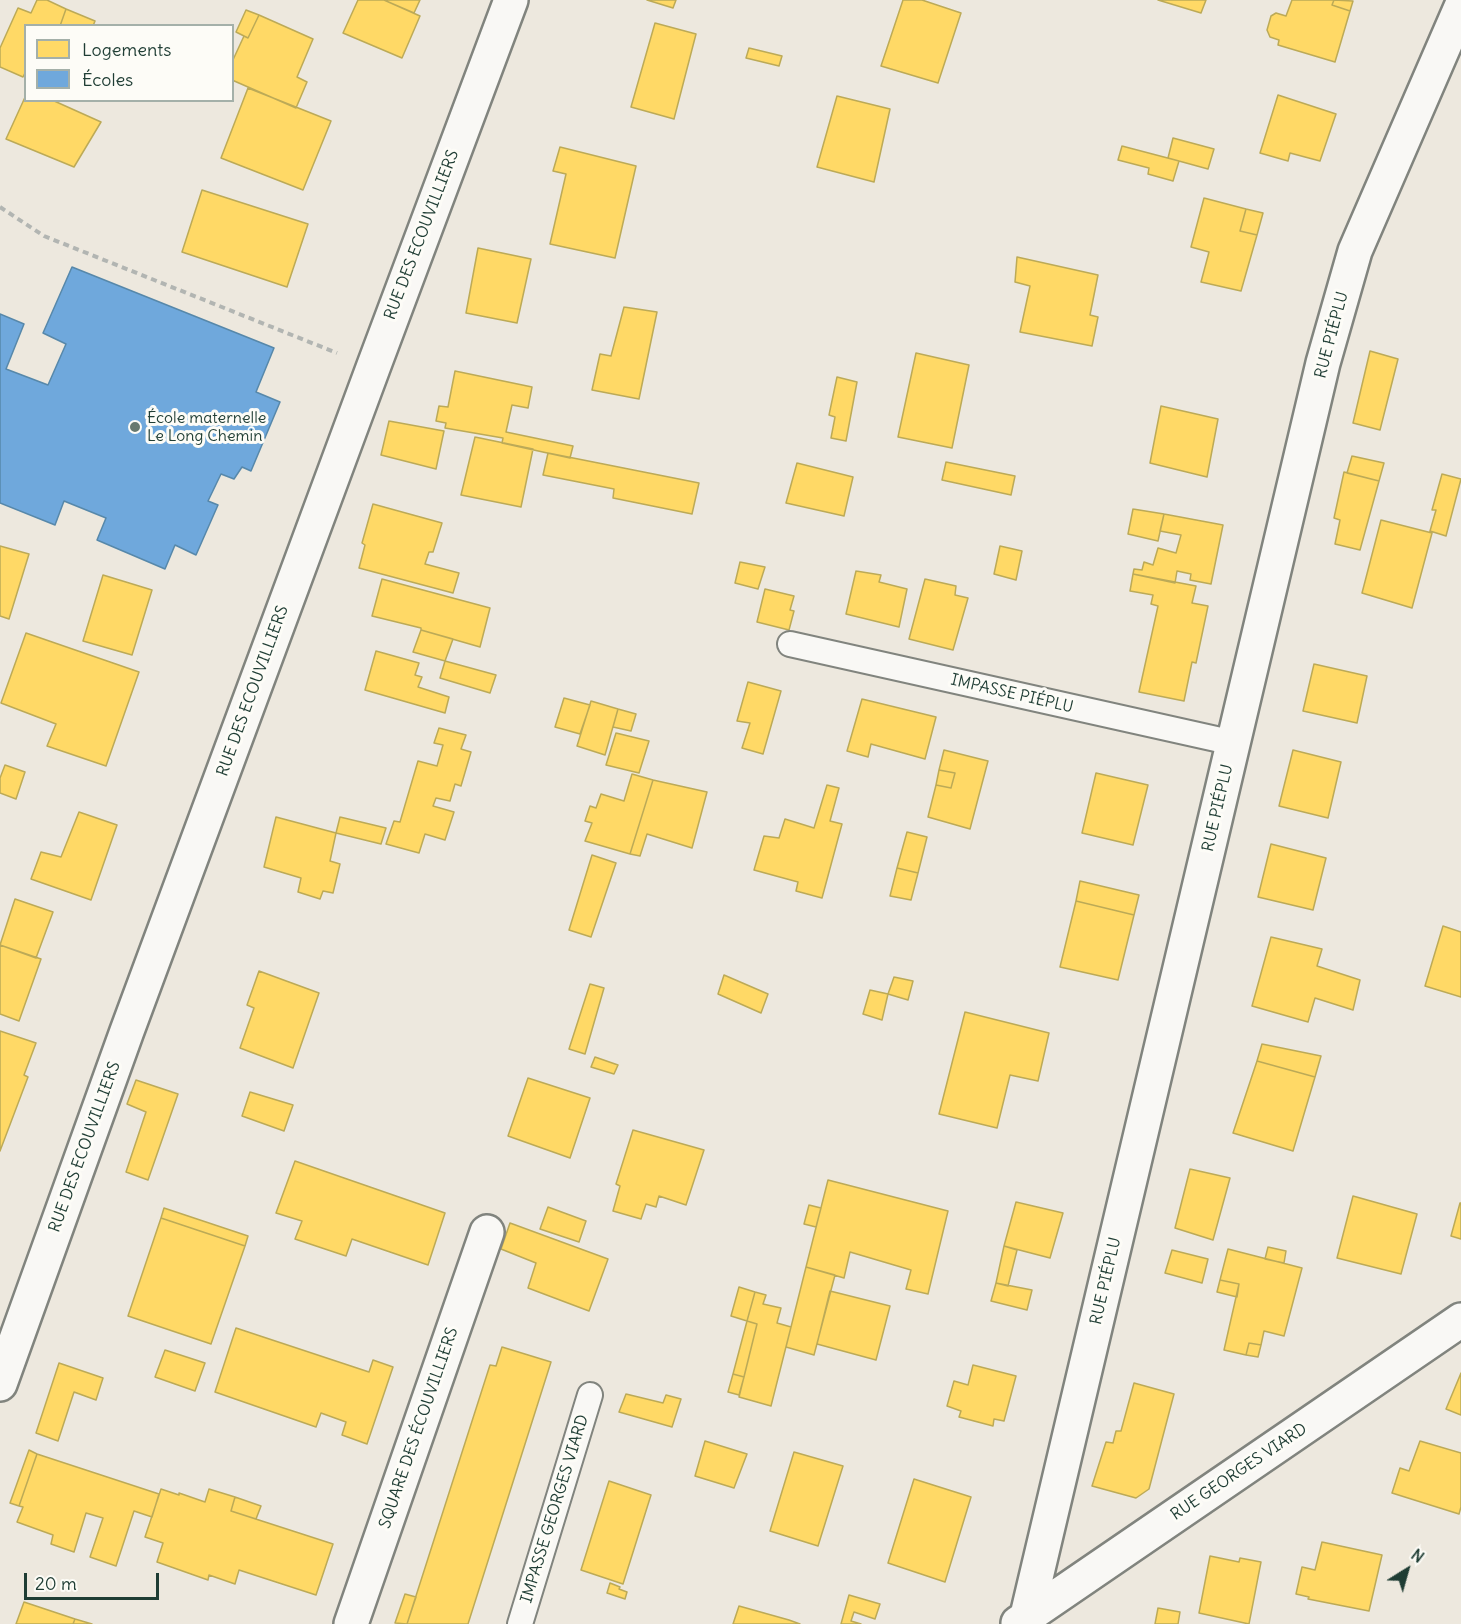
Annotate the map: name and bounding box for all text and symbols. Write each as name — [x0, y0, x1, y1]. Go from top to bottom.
legend — [24, 24, 234, 102]
text: Logements — [82, 38, 171, 61]
text: Écoles — [82, 68, 133, 91]
street label: RUE DES ECOUVILLIERS — [381, 147, 463, 323]
street label: RUE PIÉPLU — [1311, 290, 1353, 380]
place label: École maternelle Le Long Chemin — [147, 408, 266, 446]
marker: École maternelle Le Long Chemin — [128, 420, 142, 434]
street label: RUE DES ECOUVILLIERS — [213, 603, 293, 779]
street label: IMPASSE PIÉPLU — [949, 671, 1075, 717]
street label: RUE PIÉPLU — [1199, 762, 1237, 854]
street label: RUE DES ECOUVILLIERS — [45, 1059, 125, 1235]
street label: RUE PIÉPLU — [1087, 1235, 1125, 1327]
street label: SQUARE DES ÉCOUVILLIERS — [376, 1325, 462, 1531]
street label: IMPASSE GEORGES VIARD — [517, 1413, 593, 1605]
street label: RUE GEORGES VIARD — [1167, 1419, 1311, 1525]
north arrow — [1377, 1540, 1437, 1600]
text: N — [1407, 1544, 1428, 1567]
scale bar — [27, 1561, 162, 1599]
text: 20 m — [35, 1572, 77, 1595]

